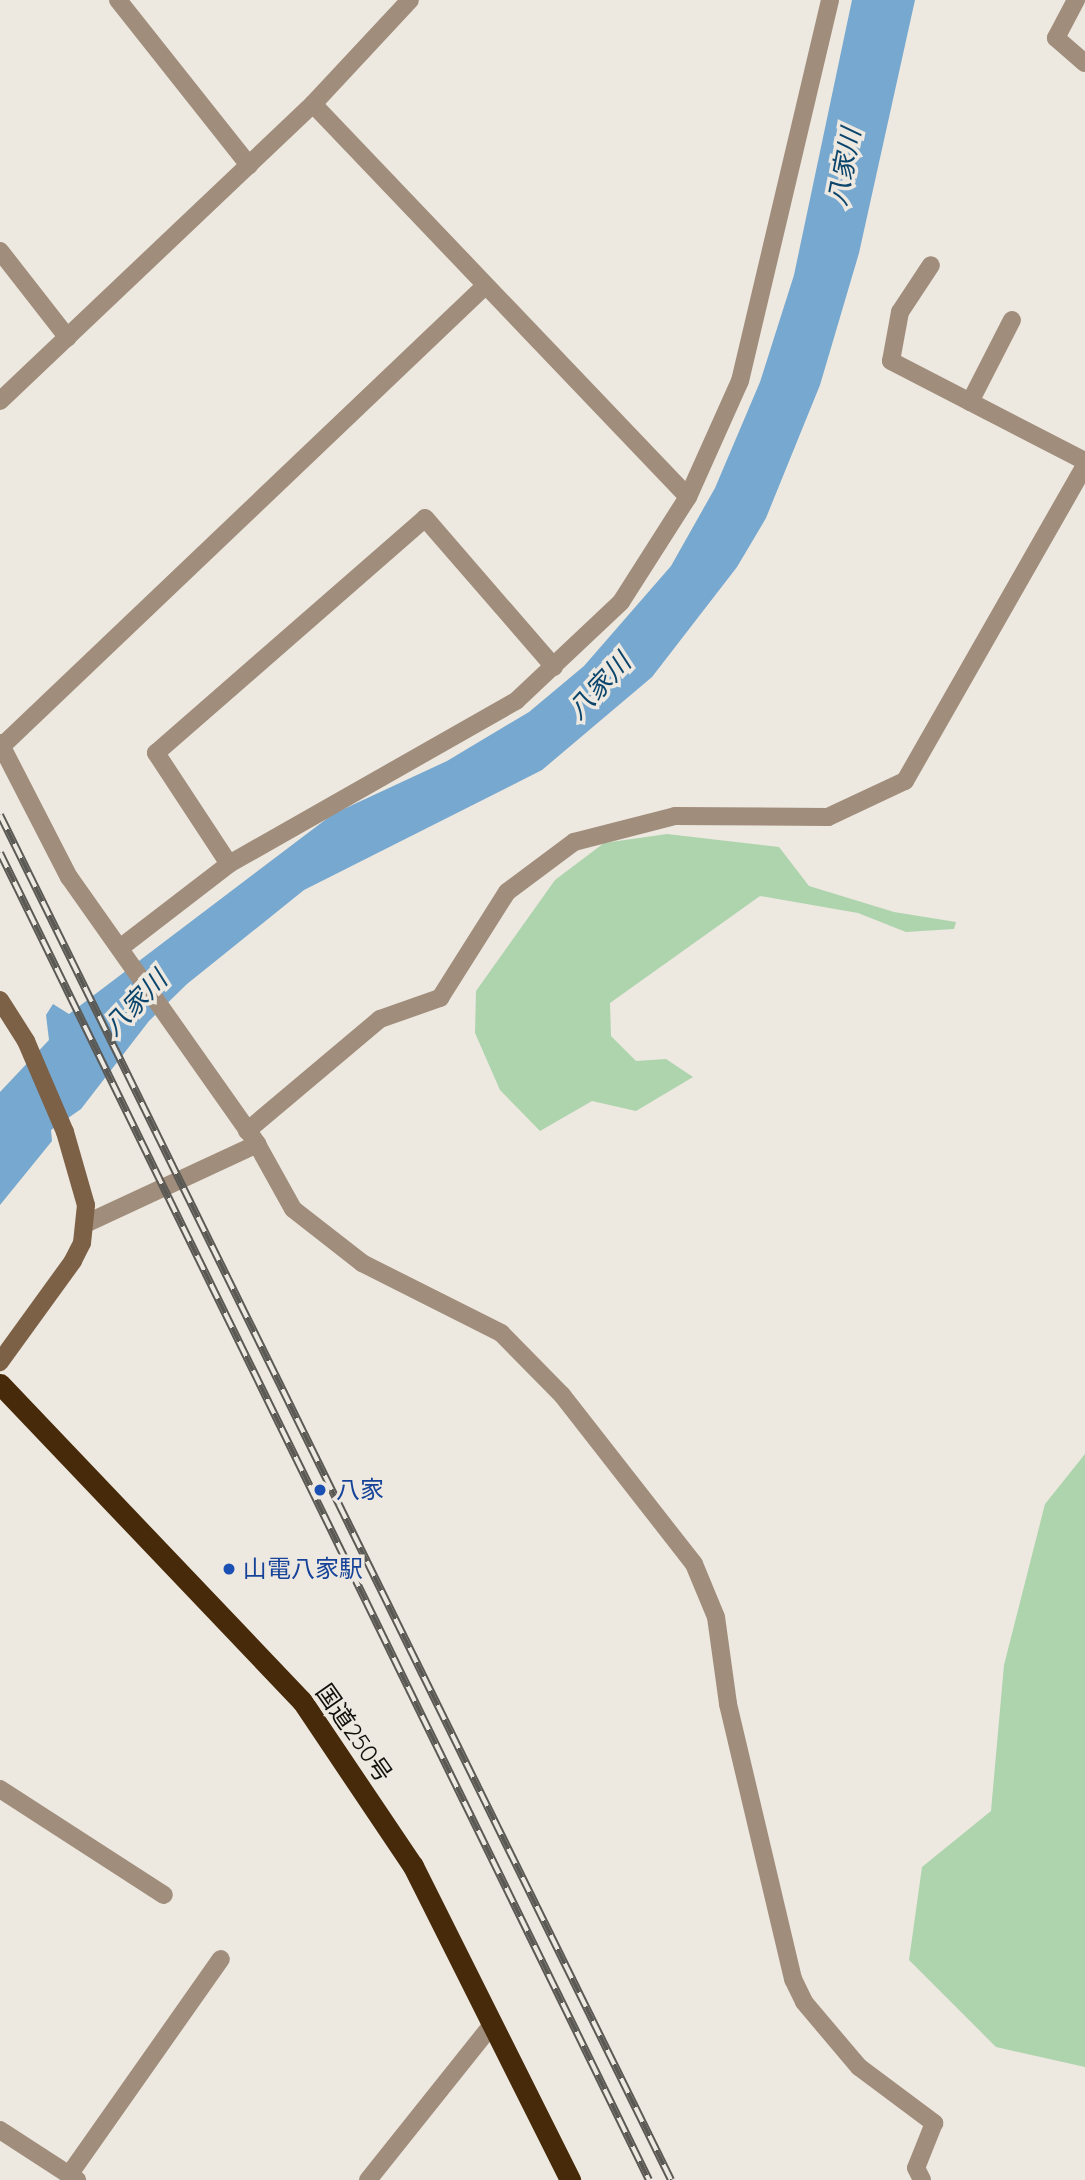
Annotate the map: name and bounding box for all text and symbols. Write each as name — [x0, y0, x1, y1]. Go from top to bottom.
water label: 八家川 — [821, 126, 867, 208]
water label: 八家川 — [561, 647, 637, 725]
water label: 八家川 — [97, 964, 173, 1042]
place label: 八家 — [336, 1476, 384, 1504]
marker: 八家 — [310, 1480, 330, 1500]
place label: 山電八家駅 — [243, 1555, 363, 1583]
marker: 山電八家駅 — [221, 1561, 237, 1577]
street label: 国道250号 — [310, 1679, 398, 1787]

